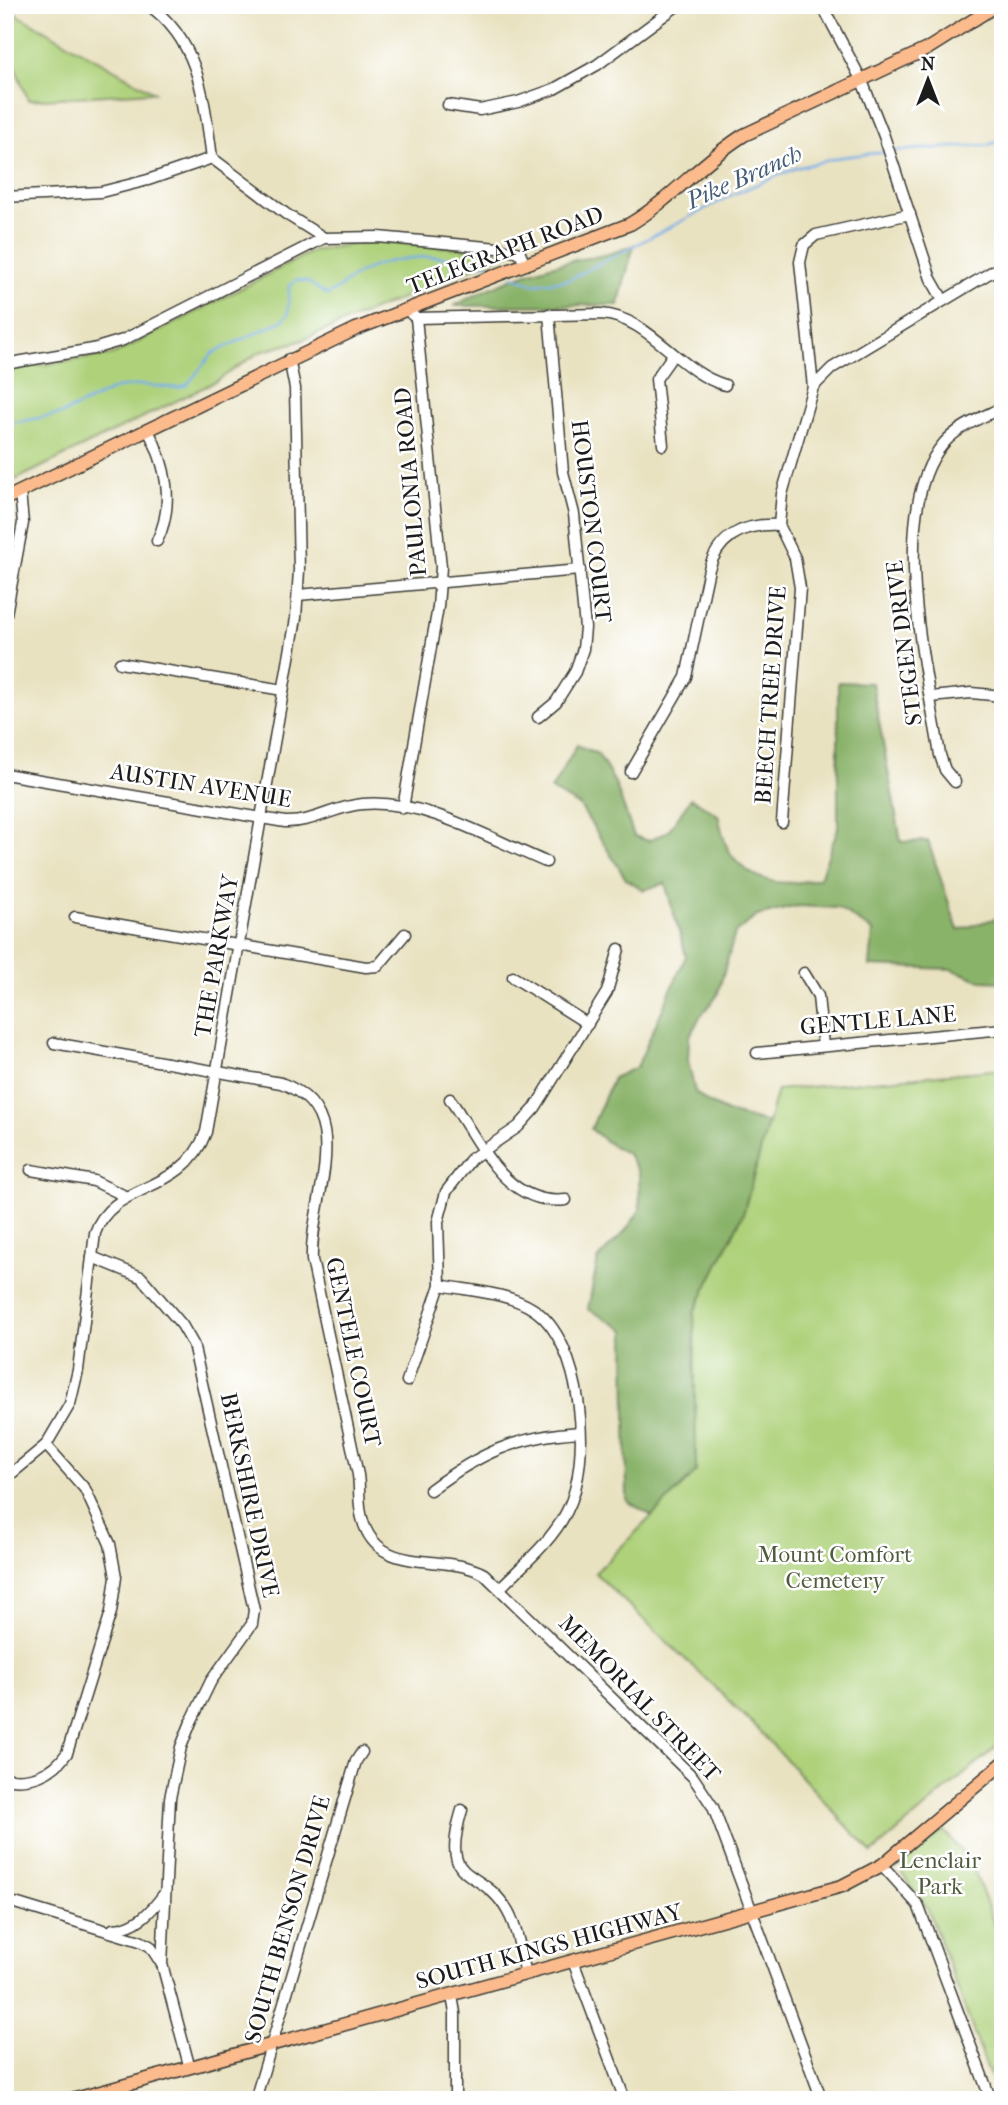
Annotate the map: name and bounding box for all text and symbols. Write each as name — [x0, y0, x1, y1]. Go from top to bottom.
north arrow — [892, 46, 962, 116]
text: N — [921, 53, 936, 75]
water label: Pike Branch — [681, 139, 806, 215]
street label: TELEGRAPH ROAD — [403, 201, 607, 300]
street label: PAULONIA ROAD — [389, 386, 432, 578]
street label: HOUSTON COURT — [566, 418, 617, 625]
street label: STEGEN DRIVE — [881, 559, 928, 727]
street label: BEECH TREE DRIVE — [749, 585, 792, 805]
street label: AUSTIN AVENUE — [108, 758, 293, 813]
street label: THE PARKWAY — [189, 871, 244, 1039]
street label: GENTLE LANE — [799, 1000, 957, 1041]
street label: GENTELE COURT — [320, 1255, 387, 1450]
street label: BERKSHIRE DRIVE — [215, 1390, 284, 1600]
park label: Mount Comfort Cemetery — [758, 1541, 912, 1594]
street label: MEMORIAL STREET — [553, 1610, 726, 1787]
street label: SOUTH BENSON DRIVE — [239, 1792, 336, 2046]
park label: Lenclair Park — [899, 1847, 981, 1900]
street label: SOUTH KINGS HIGHWAY — [413, 1898, 687, 1995]

